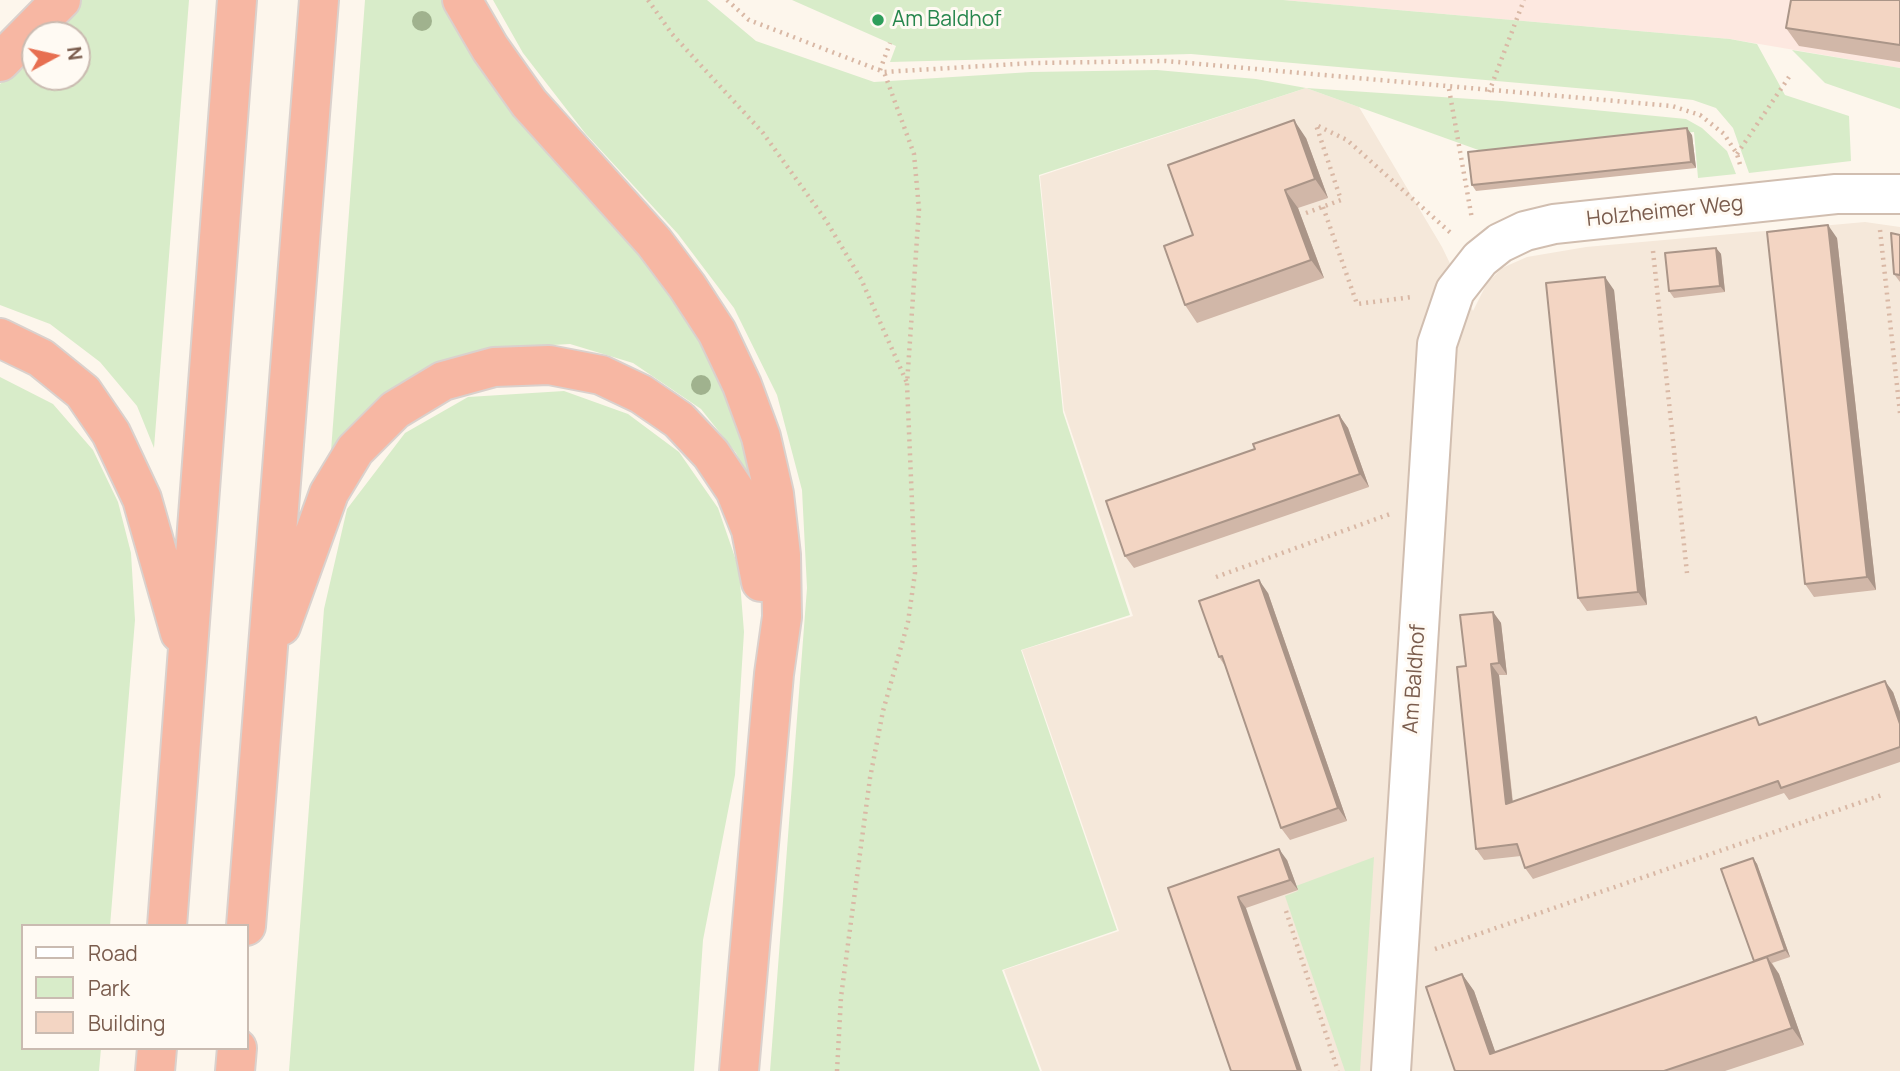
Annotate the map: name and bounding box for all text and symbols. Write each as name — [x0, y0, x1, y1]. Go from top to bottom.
place label: Am Baldhof — [892, 7, 1002, 33]
marker: Am Baldhof — [870, 12, 886, 28]
north arrow — [21, 21, 91, 91]
text: N — [61, 45, 89, 62]
street label: Holzheimer Weg — [1585, 191, 1745, 233]
street label: Am Baldhof — [1399, 623, 1431, 735]
legend — [21, 924, 248, 1050]
text: Road — [88, 939, 138, 967]
text: Park — [88, 974, 130, 1002]
text: Building — [88, 1009, 165, 1037]

